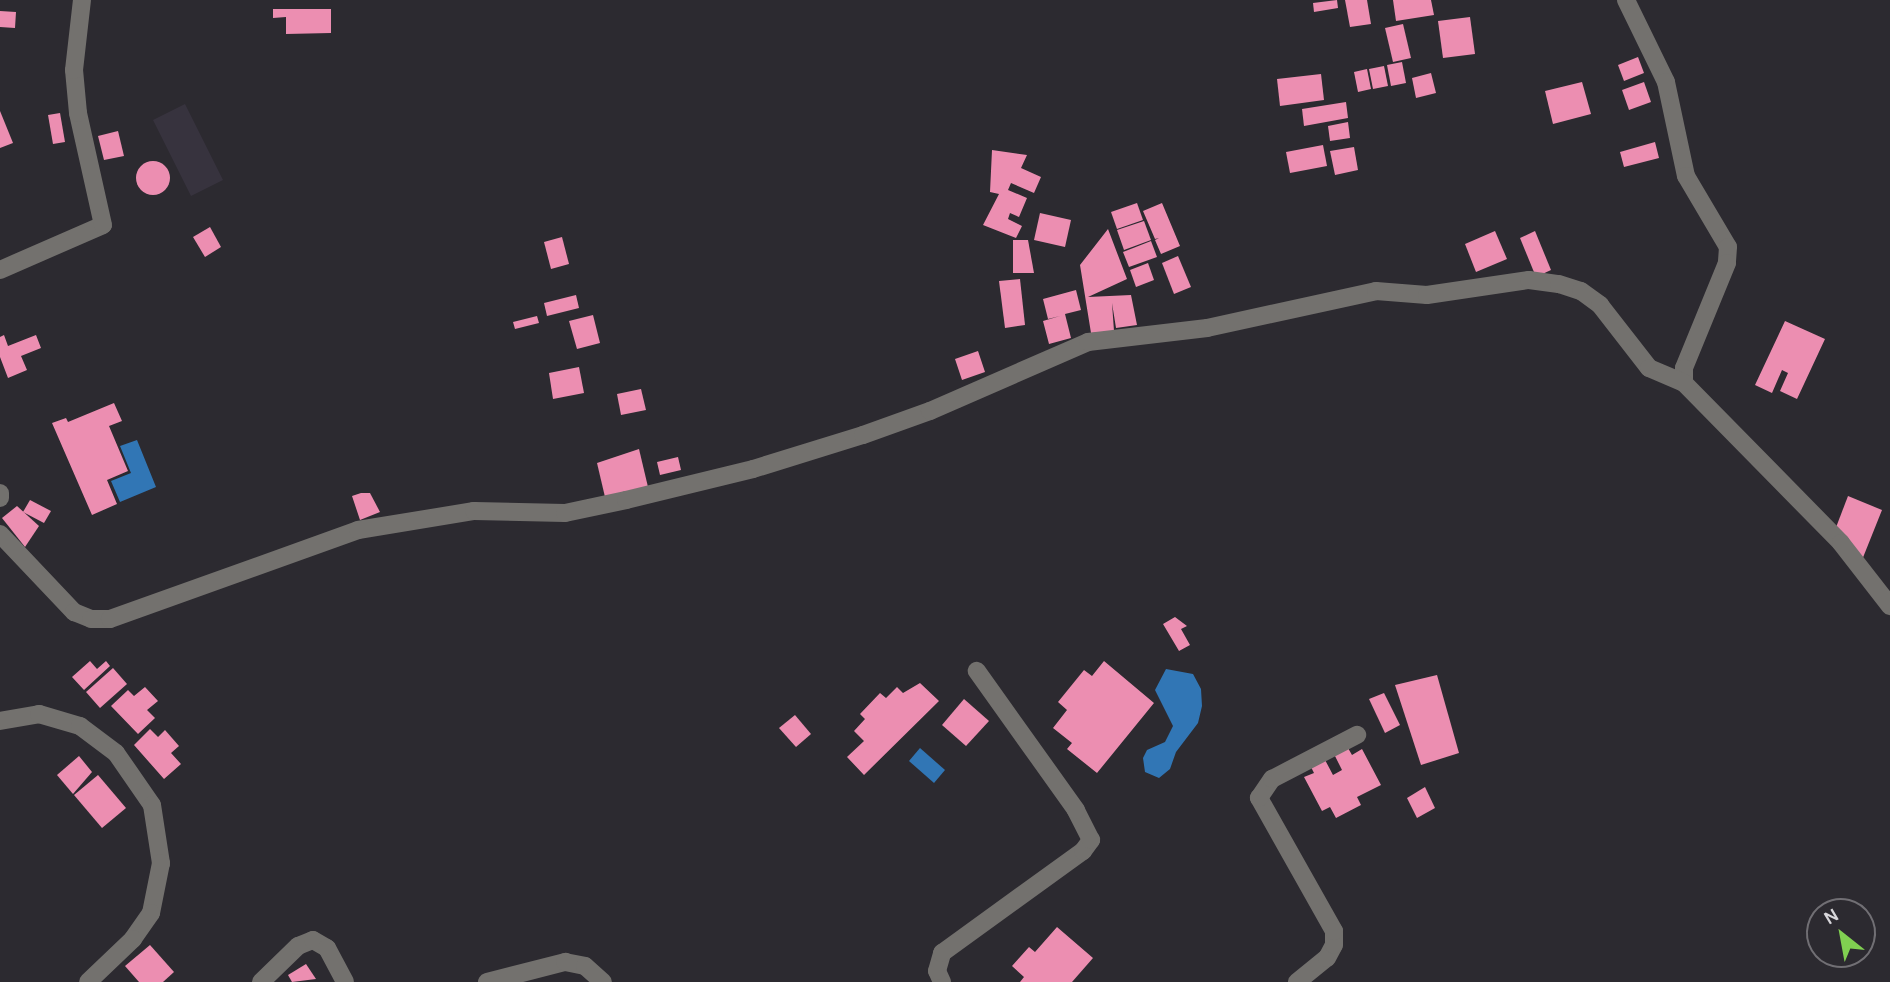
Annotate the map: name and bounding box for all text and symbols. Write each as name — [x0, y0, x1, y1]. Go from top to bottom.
north arrow — [1806, 898, 1876, 968]
text: N — [1820, 904, 1843, 930]

